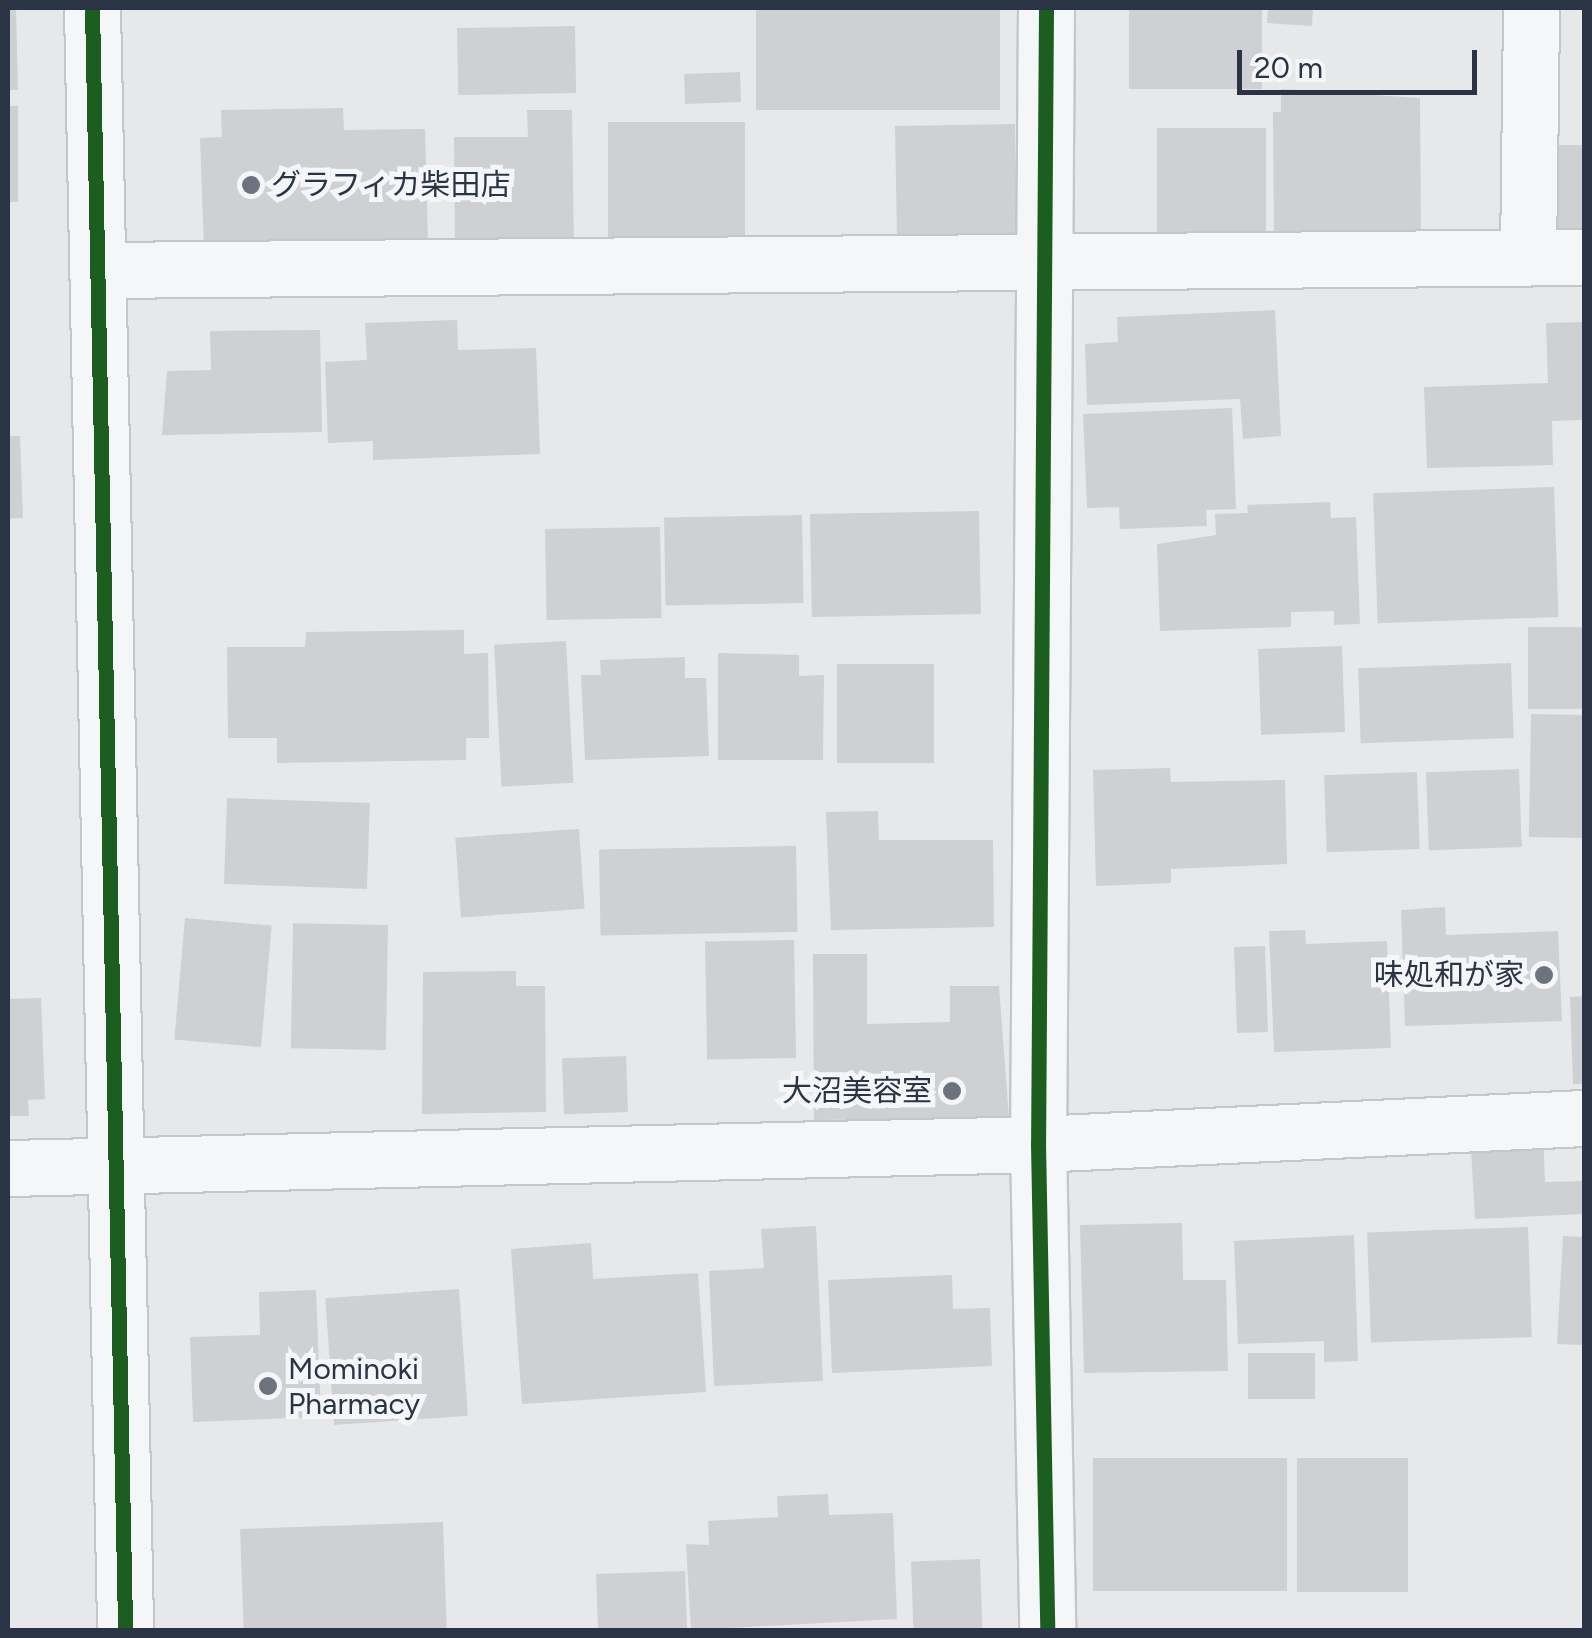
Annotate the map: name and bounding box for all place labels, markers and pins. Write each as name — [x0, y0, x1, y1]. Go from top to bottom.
place label: グラフィカ柴田店 — [271, 167, 511, 203]
marker: グラフィカ柴田店 — [240, 174, 262, 196]
place label: 味処和が家 — [1374, 957, 1524, 993]
marker: 味処和が家 — [1533, 964, 1555, 986]
place label: 大沼美容室 — [782, 1073, 932, 1109]
marker: 大沼美容室 — [941, 1080, 963, 1102]
place label: Mominoki Pharmacy — [288, 1351, 420, 1422]
marker: Mominoki Pharmacy — [257, 1375, 279, 1397]

